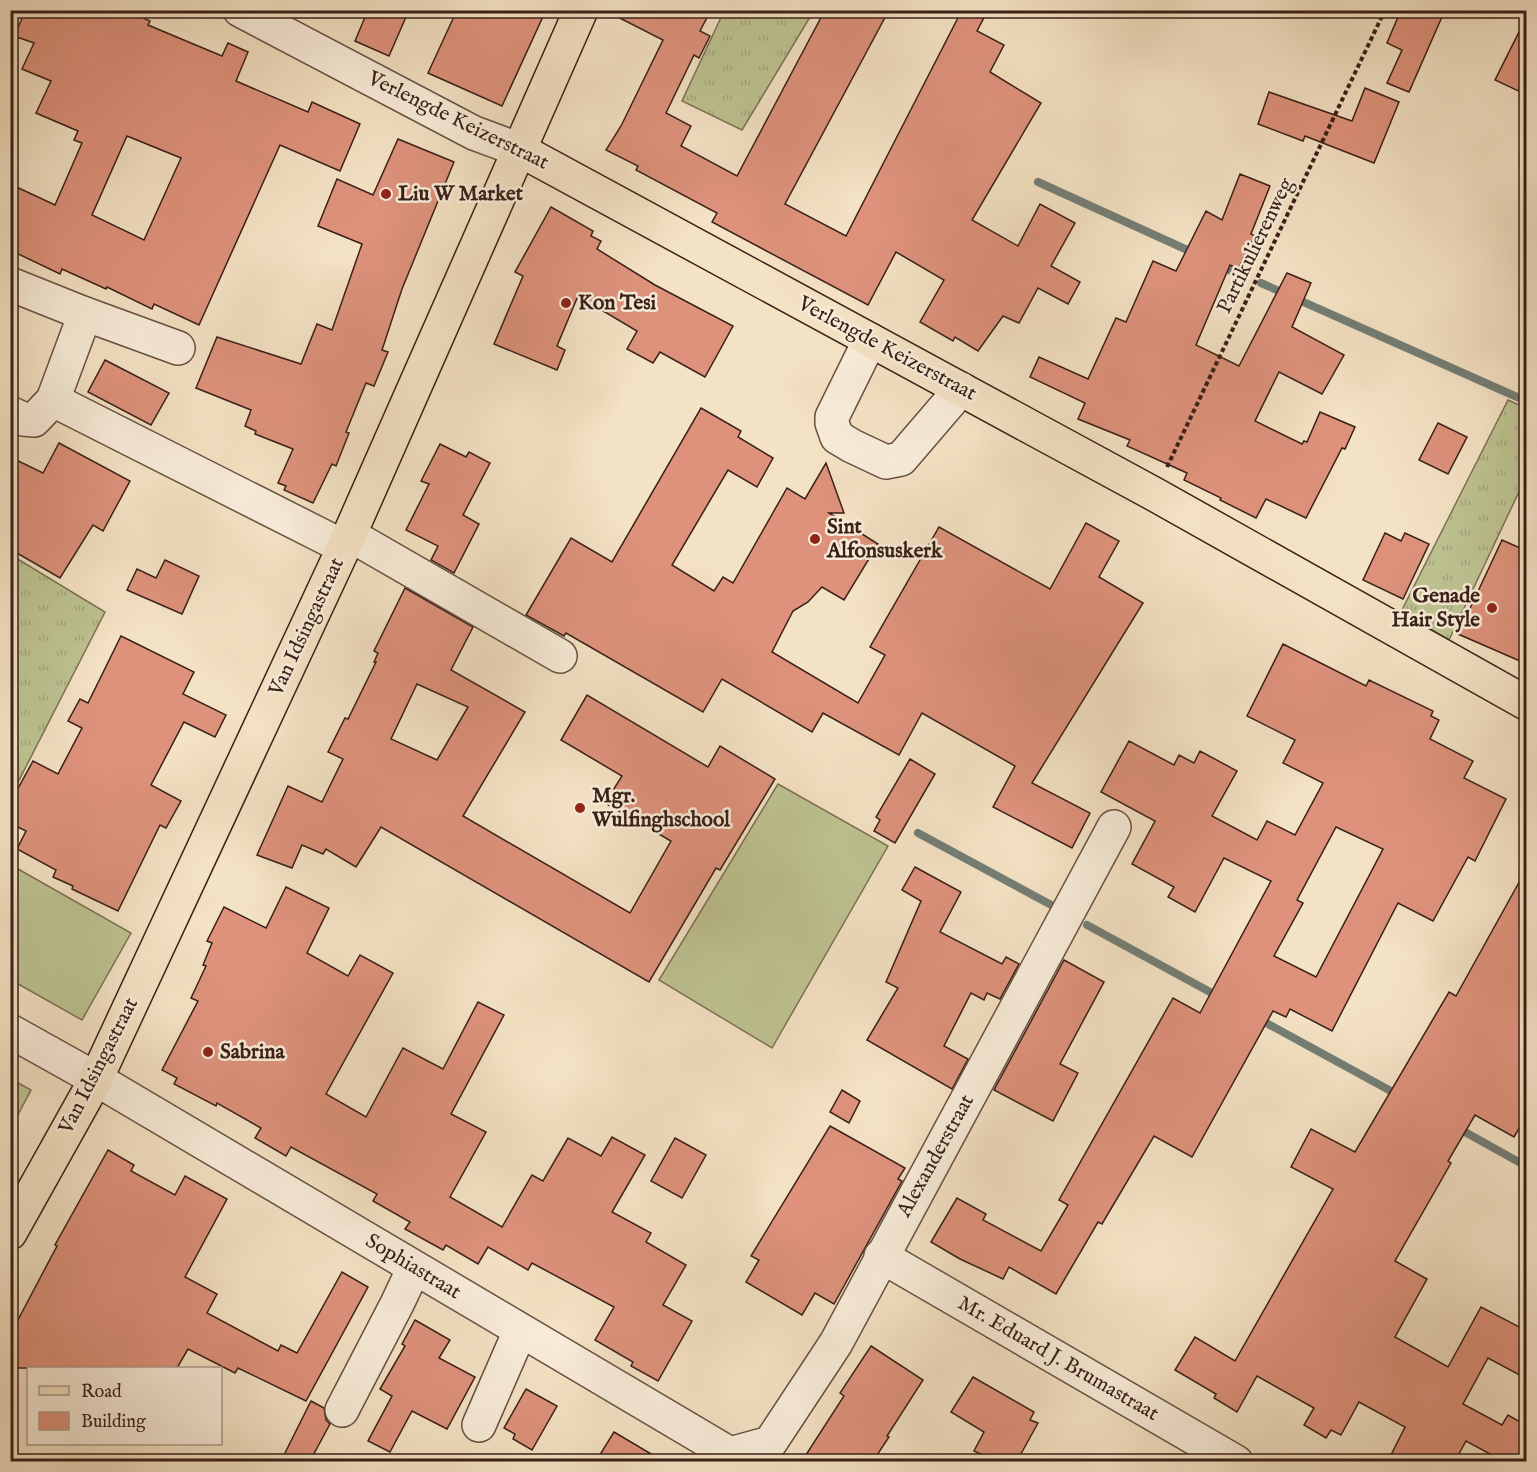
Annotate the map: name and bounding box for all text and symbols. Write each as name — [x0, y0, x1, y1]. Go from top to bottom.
street label: Verlengde Keizerstraat — [362, 65, 553, 177]
street label: Partikulierenweg — [1211, 173, 1301, 318]
place label: Liu W Market — [398, 181, 524, 208]
marker: Liu W Market — [379, 187, 393, 201]
place label: Kon Tesi — [578, 290, 657, 317]
street label: Verlengde Keizerstraat — [792, 290, 981, 407]
marker: Kon Tesi — [559, 296, 573, 310]
place label: Sint Alfonsuskerk — [826, 514, 943, 565]
marker: Sint Alfonsuskerk — [808, 532, 822, 546]
street label: Van Idsingastraat — [263, 553, 351, 701]
place label: Genade Hair Style — [1392, 583, 1480, 634]
marker: Genade Hair Style — [1485, 601, 1499, 615]
place label: Mgr. Wulfinghschool — [591, 783, 731, 834]
marker: Mgr. Wulfinghschool — [573, 801, 587, 815]
street label: Van Idsingastraat — [53, 993, 145, 1140]
place label: Sabrina — [220, 1039, 286, 1066]
marker: Sabrina — [201, 1045, 215, 1059]
street label: Alexanderstraat — [891, 1090, 981, 1223]
street label: Sophiastraat — [360, 1228, 466, 1306]
street label: Mr. Eduard J. Brumastraat — [953, 1290, 1163, 1428]
legend — [27, 1367, 222, 1445]
text: Road — [81, 1381, 122, 1404]
text: Building — [81, 1411, 146, 1434]

